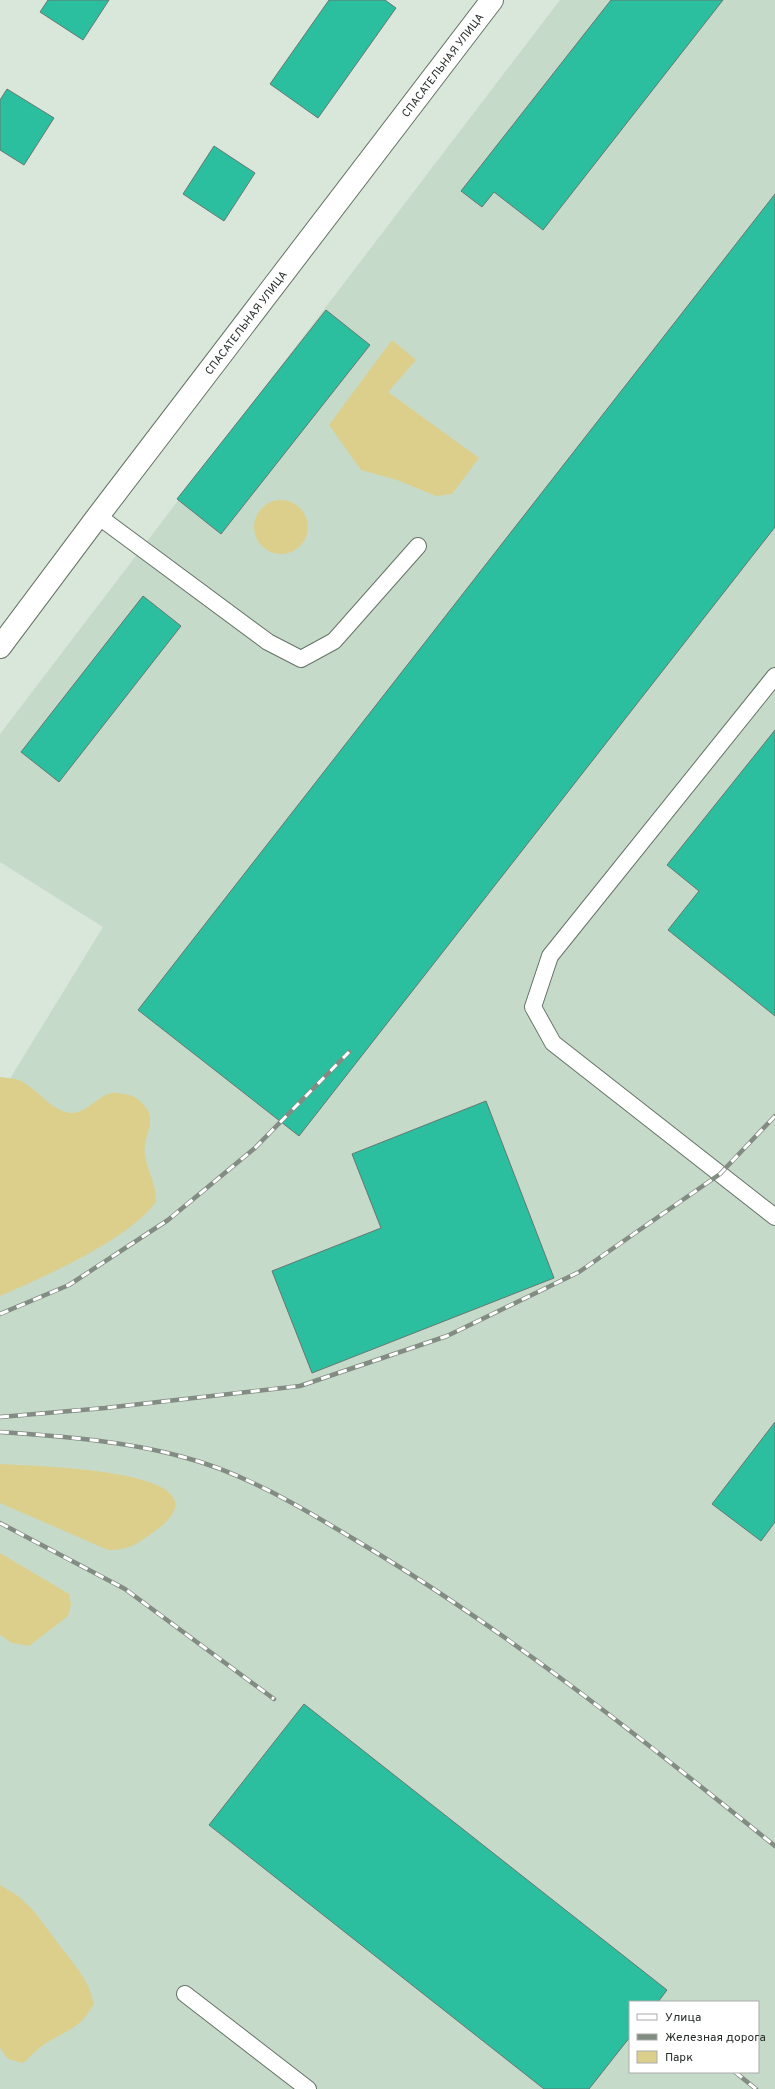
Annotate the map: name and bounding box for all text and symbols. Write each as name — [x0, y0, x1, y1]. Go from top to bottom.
street label: СПАСАТЕЛЬНАЯ УЛИЦА — [399, 11, 487, 120]
street label: СПАСАТЕЛЬНАЯ УЛИЦА — [202, 268, 291, 378]
legend — [629, 2001, 759, 2073]
text: Улица — [665, 2010, 701, 2026]
text: Железная дорога — [665, 2030, 766, 2046]
text: Парк — [665, 2050, 693, 2066]

